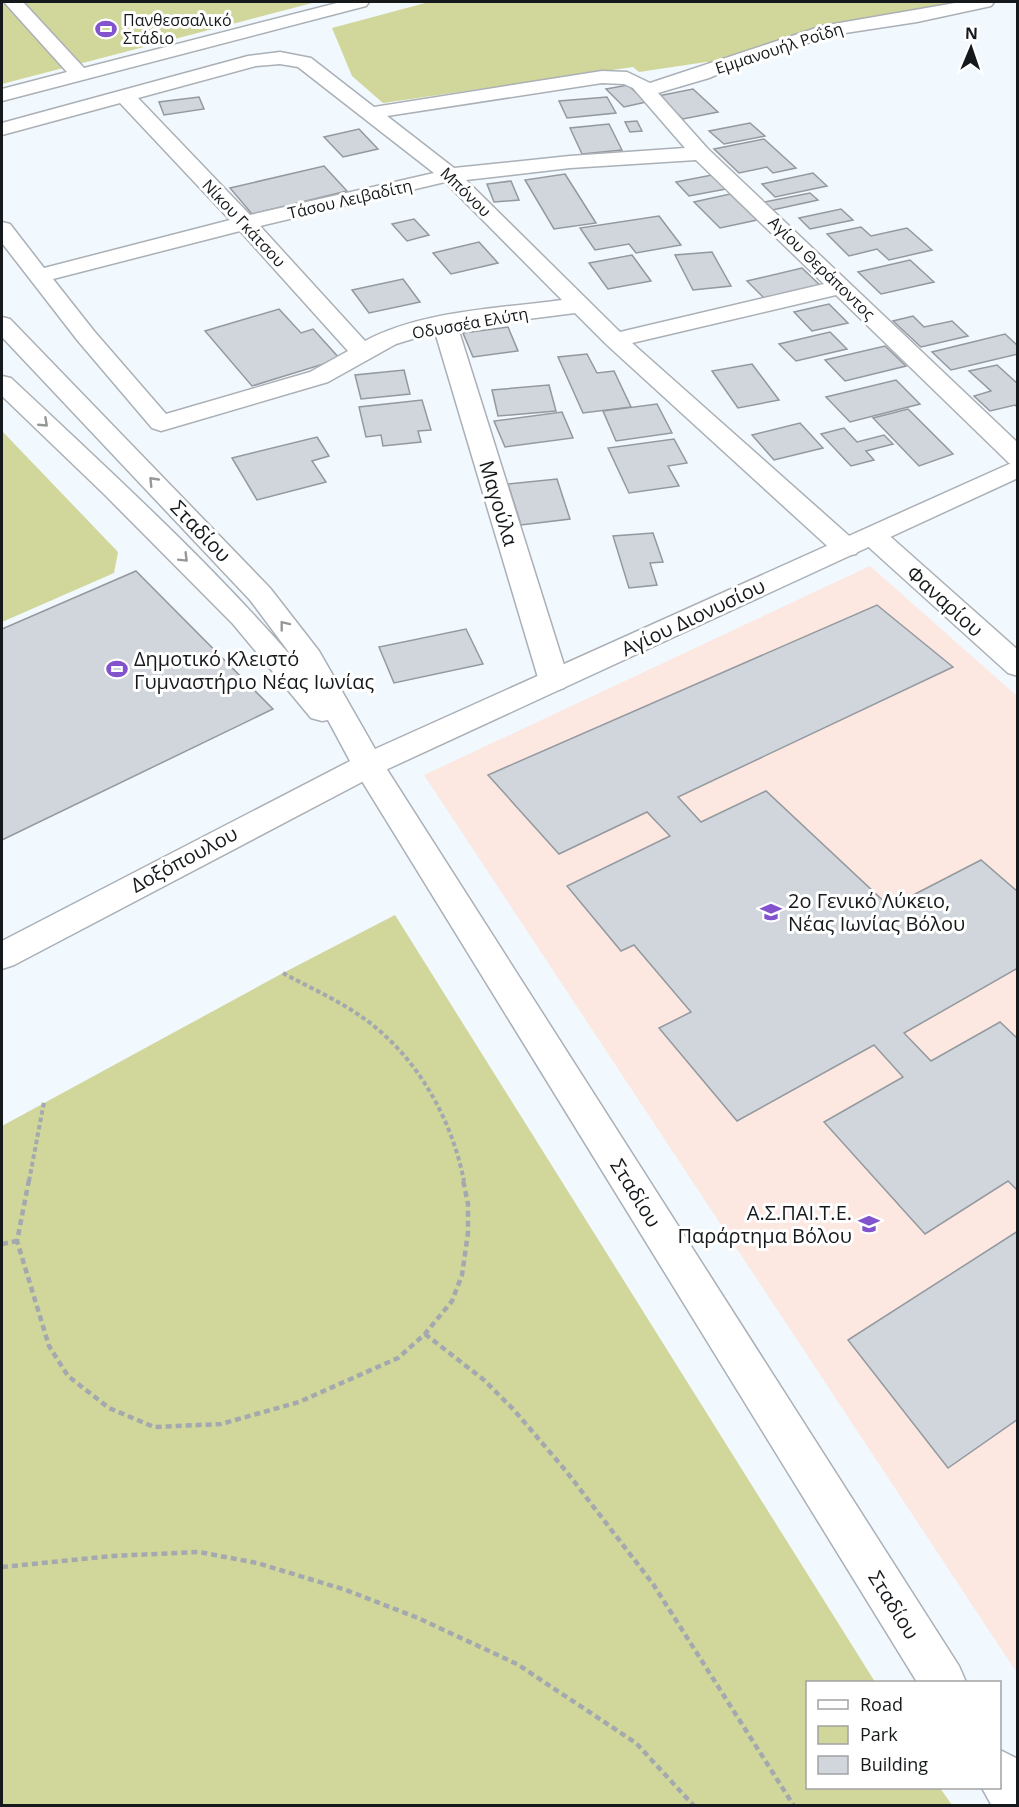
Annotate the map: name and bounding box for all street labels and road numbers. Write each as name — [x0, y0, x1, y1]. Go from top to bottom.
street label: Εμμανουήλ Ροΐδη — [712, 17, 846, 79]
street label: Μπόνου — [436, 162, 496, 222]
street label: Νίκου Γκάτσου — [198, 174, 290, 272]
street label: Τάσου Λειβαδίτη — [286, 174, 414, 224]
street label: Αγίου Θεράποντος — [764, 211, 880, 325]
street label: Οδυσσέα Ελύτη — [410, 302, 530, 344]
street label: Μαγούλα — [473, 457, 525, 549]
street label: Σταδίου — [165, 494, 237, 568]
street label: Φαναρίου — [901, 559, 989, 643]
street label: Αγίου Διονυσίου — [617, 572, 769, 662]
street label: Δοξόπουλου — [126, 820, 242, 898]
street label: Σταδίου — [604, 1154, 668, 1232]
street label: Σταδίου — [862, 1566, 926, 1644]

